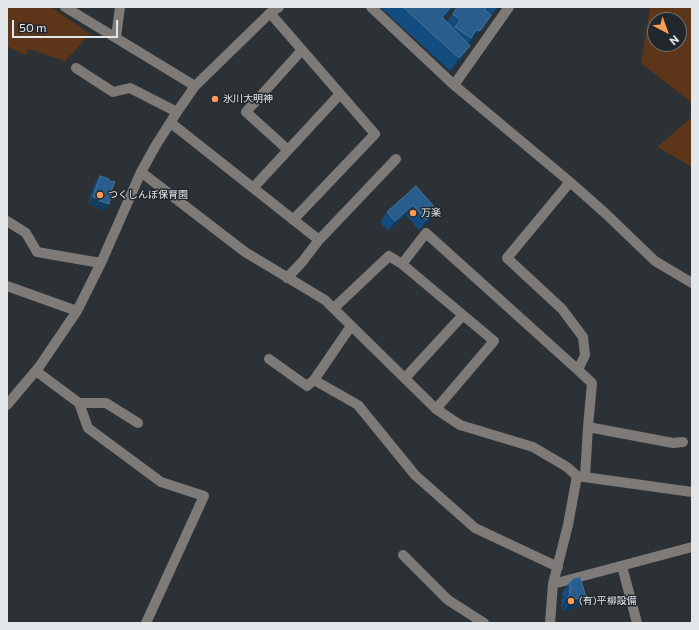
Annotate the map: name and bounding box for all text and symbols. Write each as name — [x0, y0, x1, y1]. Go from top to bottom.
scale bar — [14, 12, 120, 38]
north arrow — [647, 12, 687, 52]
text: 50 m — [19, 20, 47, 34]
text: N — [667, 33, 682, 48]
place label: 氷川大明神 — [223, 93, 273, 105]
marker: 氷川大明神 — [210, 94, 220, 104]
place label: つくしんぼ保育園 — [108, 189, 188, 201]
marker: つくしんぼ保育園 — [95, 190, 105, 200]
place label: 万楽 — [421, 207, 441, 219]
marker: 万楽 — [408, 208, 418, 218]
place label: (有)平柳設備 — [579, 595, 637, 607]
marker: (有)平柳設備 — [566, 596, 576, 606]

